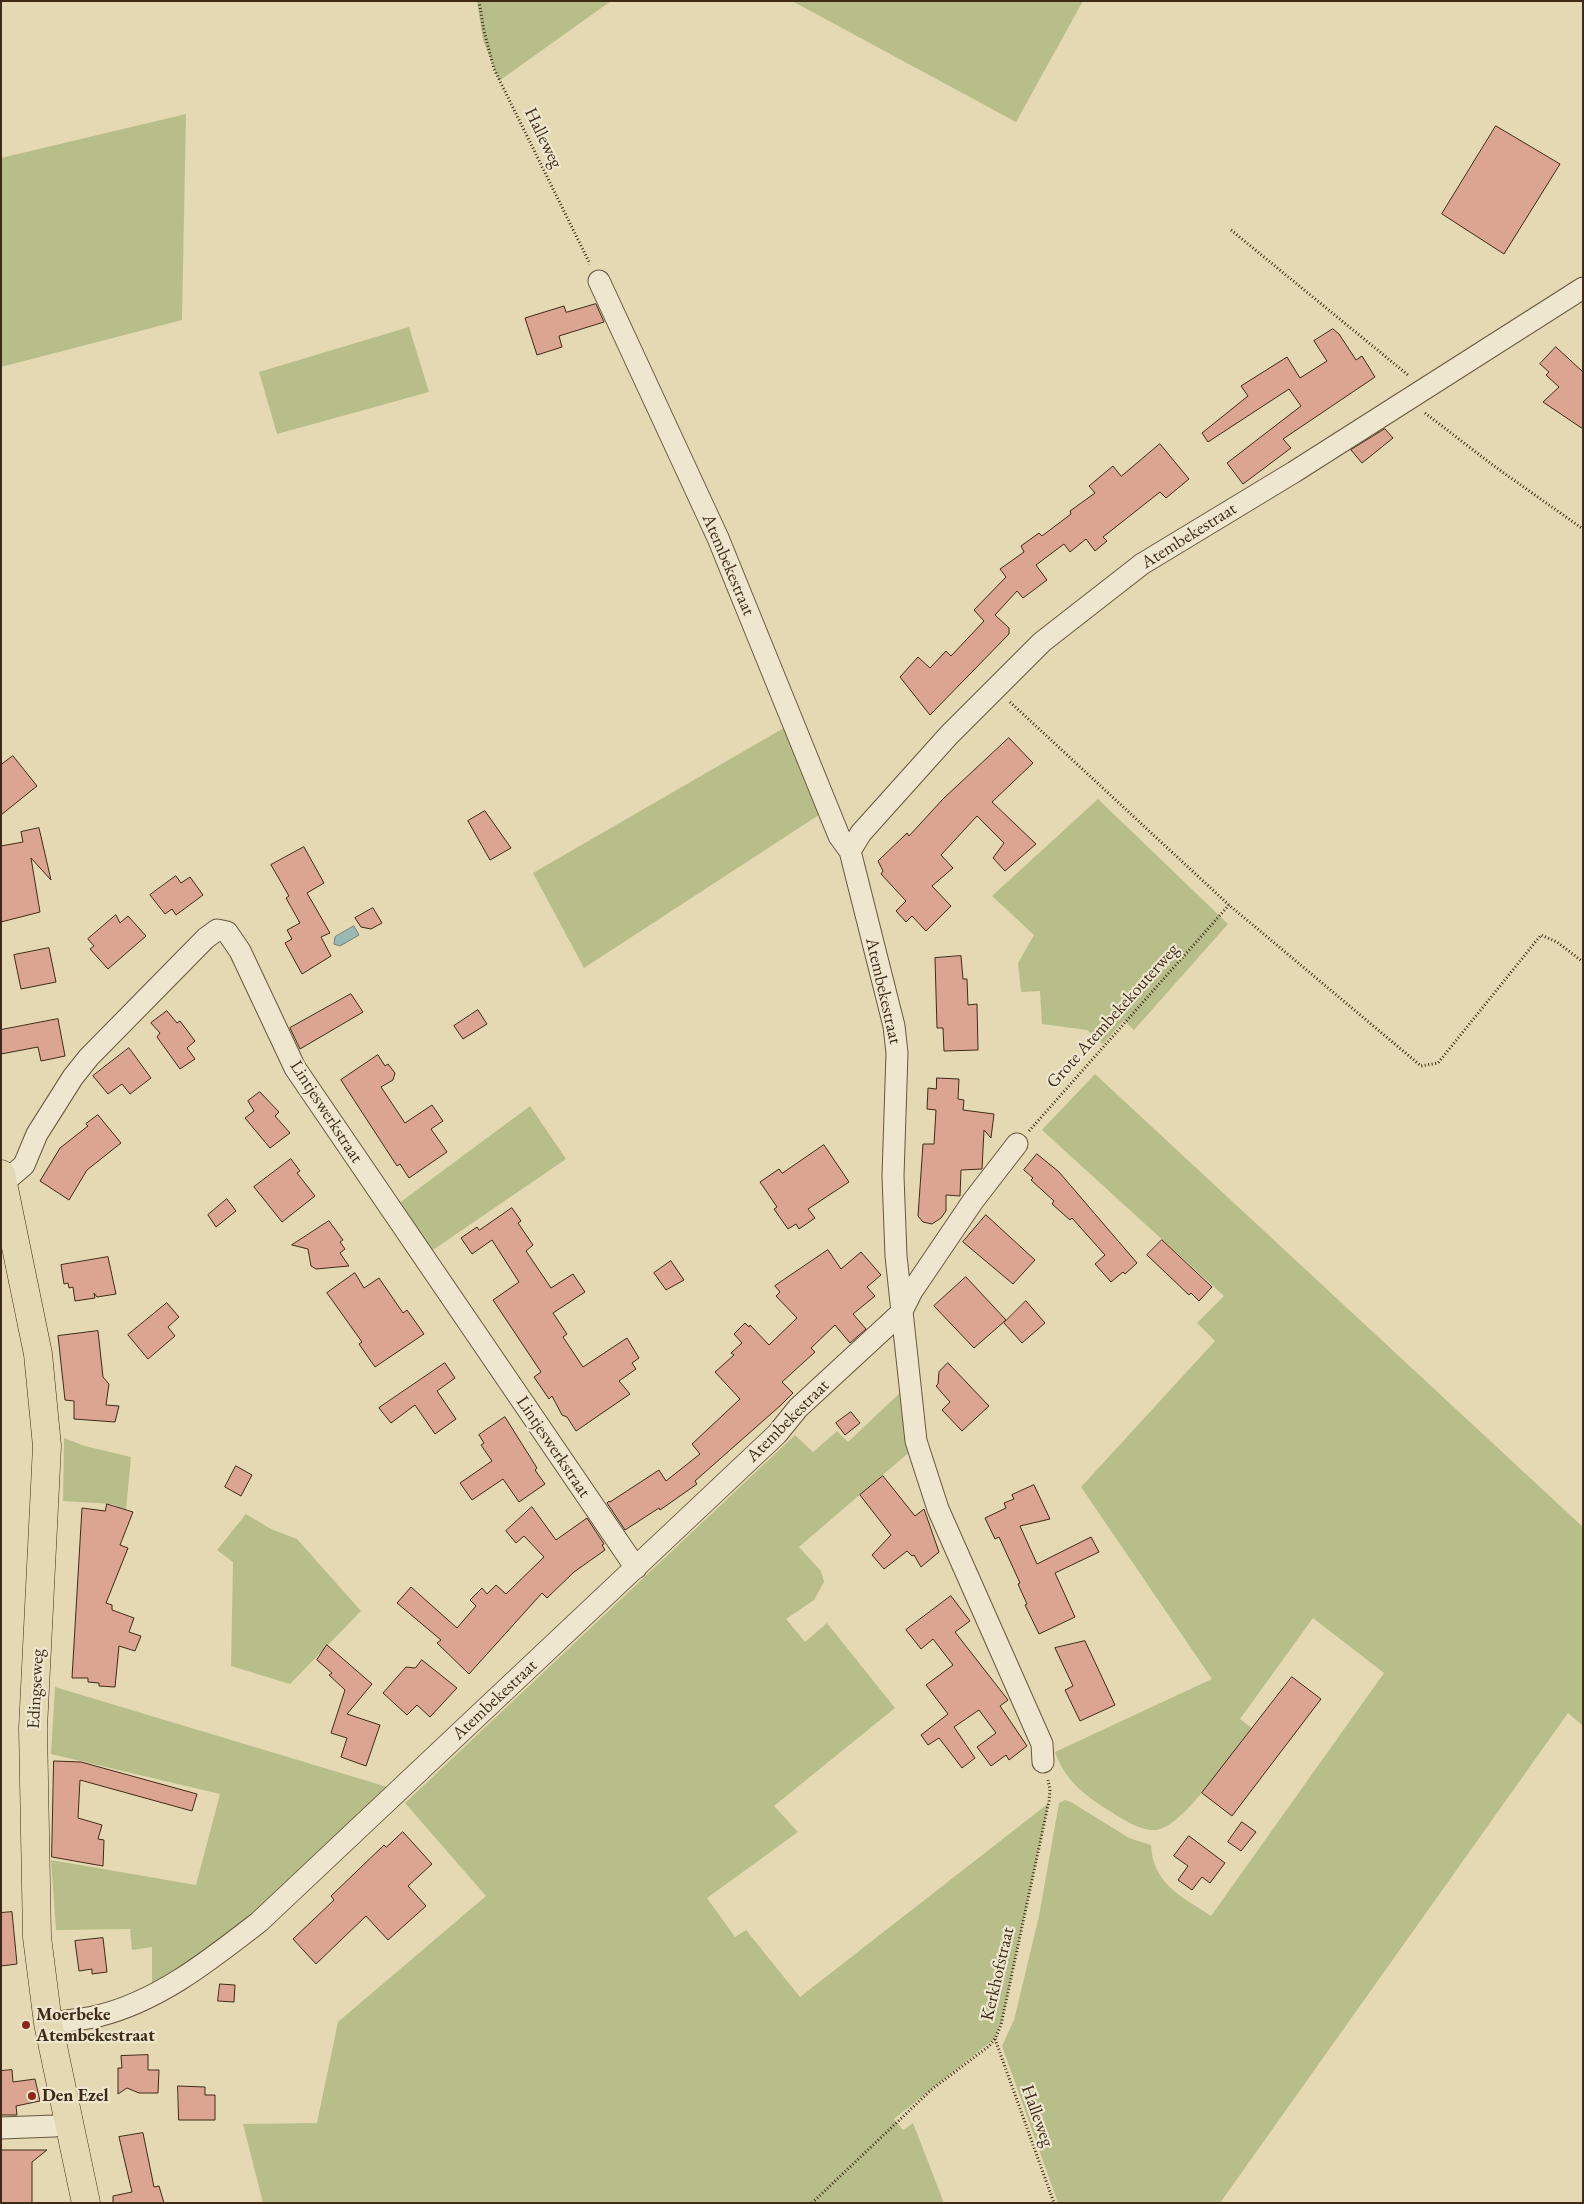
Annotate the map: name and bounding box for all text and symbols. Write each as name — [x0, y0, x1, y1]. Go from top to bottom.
street label: Halleweg — [519, 104, 567, 172]
street label: Atembekestraat — [1137, 498, 1241, 574]
street label: Atembekestraat — [697, 511, 759, 619]
street label: Atembekestraat — [860, 936, 906, 1046]
street label: Grote Atembekekouterweg — [1042, 939, 1184, 1093]
street label: Lintjeswerkstraat — [285, 1057, 367, 1167]
street label: Atembekestraat — [742, 1375, 834, 1467]
street label: Lintjeswerkstraat — [511, 1392, 595, 1502]
street label: Edingseweg — [23, 1648, 49, 1730]
street label: Atembekestraat — [448, 1655, 542, 1745]
street label: Kerkhofstraat — [977, 1925, 1019, 2023]
place label: Moerbeke Atembekestraat — [36, 2004, 155, 2046]
marker: Moerbeke Atembekestraat — [20, 2019, 32, 2031]
street label: Halleweg — [1016, 2082, 1058, 2150]
place label: Den Ezel — [42, 2085, 109, 2107]
marker: Den Ezel — [26, 2090, 38, 2102]

